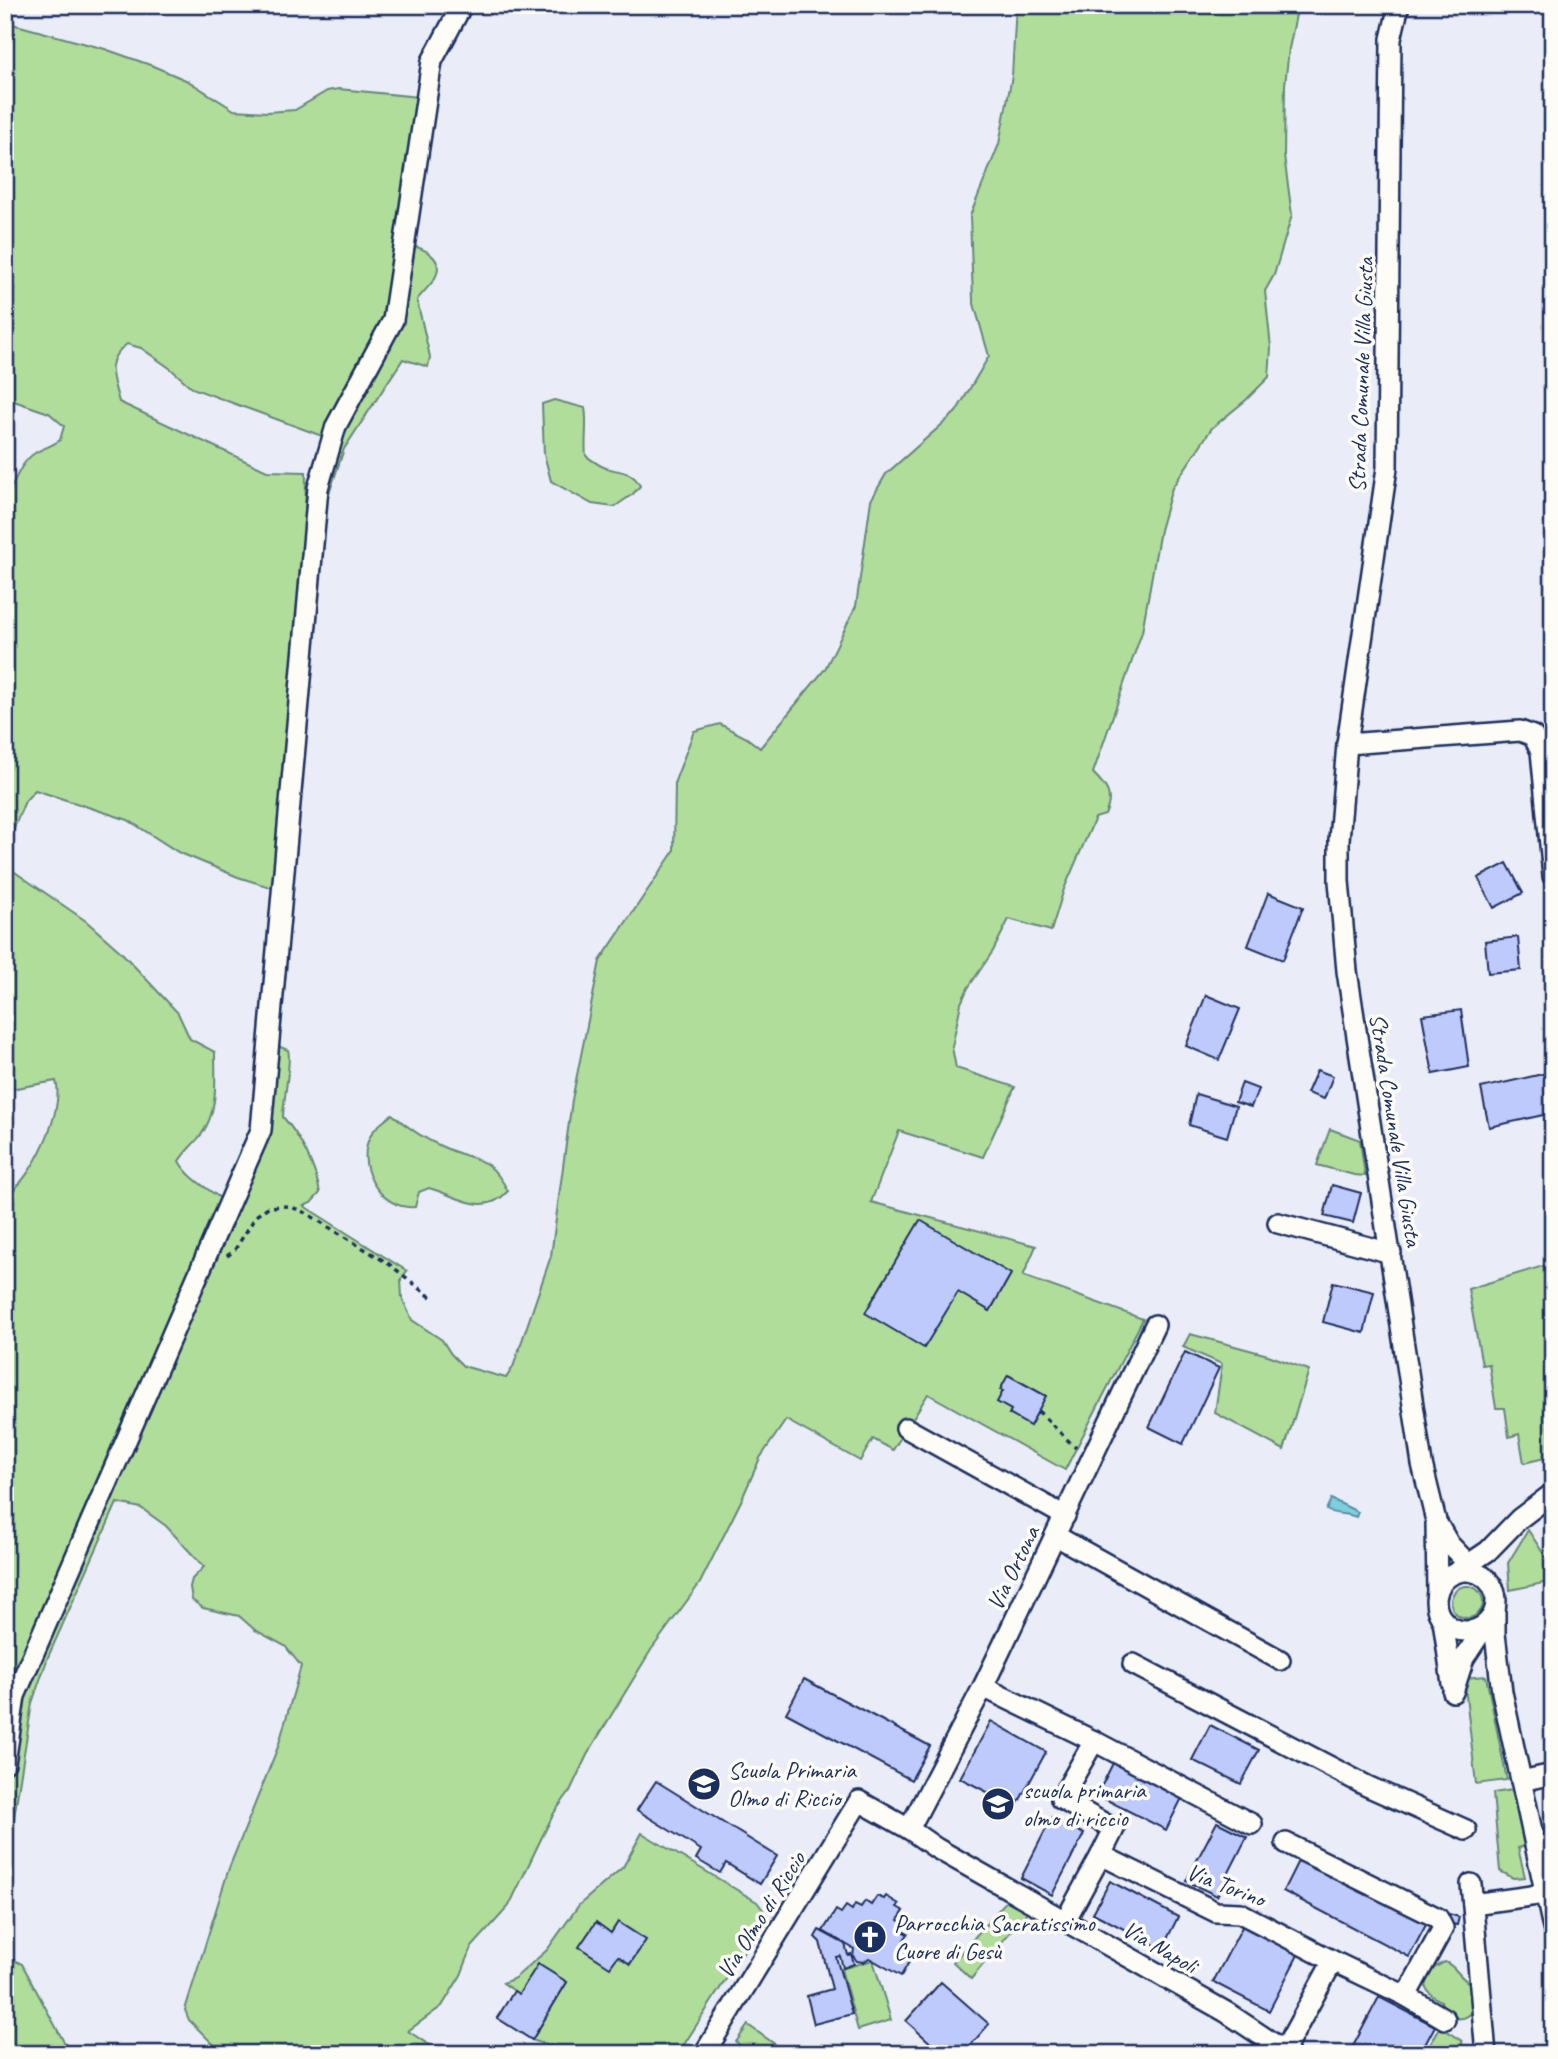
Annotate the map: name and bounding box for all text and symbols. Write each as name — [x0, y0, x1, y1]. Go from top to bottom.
street label: Strada Comunale Villa Giusta — [1342, 256, 1380, 493]
street label: Strada Comunale Villa Giusta — [1363, 1012, 1429, 1250]
street label: Via Ortona — [980, 1520, 1047, 1615]
place label: Scuola Primaria Olmo di Riccio — [728, 1755, 857, 1813]
school or university icon: Scuola Primaria Olmo di Riccio — [685, 1765, 723, 1803]
place label: scuola primaria olmo di riccio — [1023, 1775, 1147, 1833]
school or university icon: scuola primaria olmo di riccio — [979, 1785, 1017, 1823]
street label: Via Olmo di Riccio — [710, 1845, 813, 1984]
street label: Via Torino — [1183, 1856, 1272, 1915]
place label: Parrocchia Sacratissimo Cuore di Gesù — [894, 1908, 1096, 1966]
street label: Via Napoli — [1117, 1914, 1205, 1982]
church icon: Parrocchia Sacratissimo Cuore di Gesù — [851, 1918, 889, 1956]

